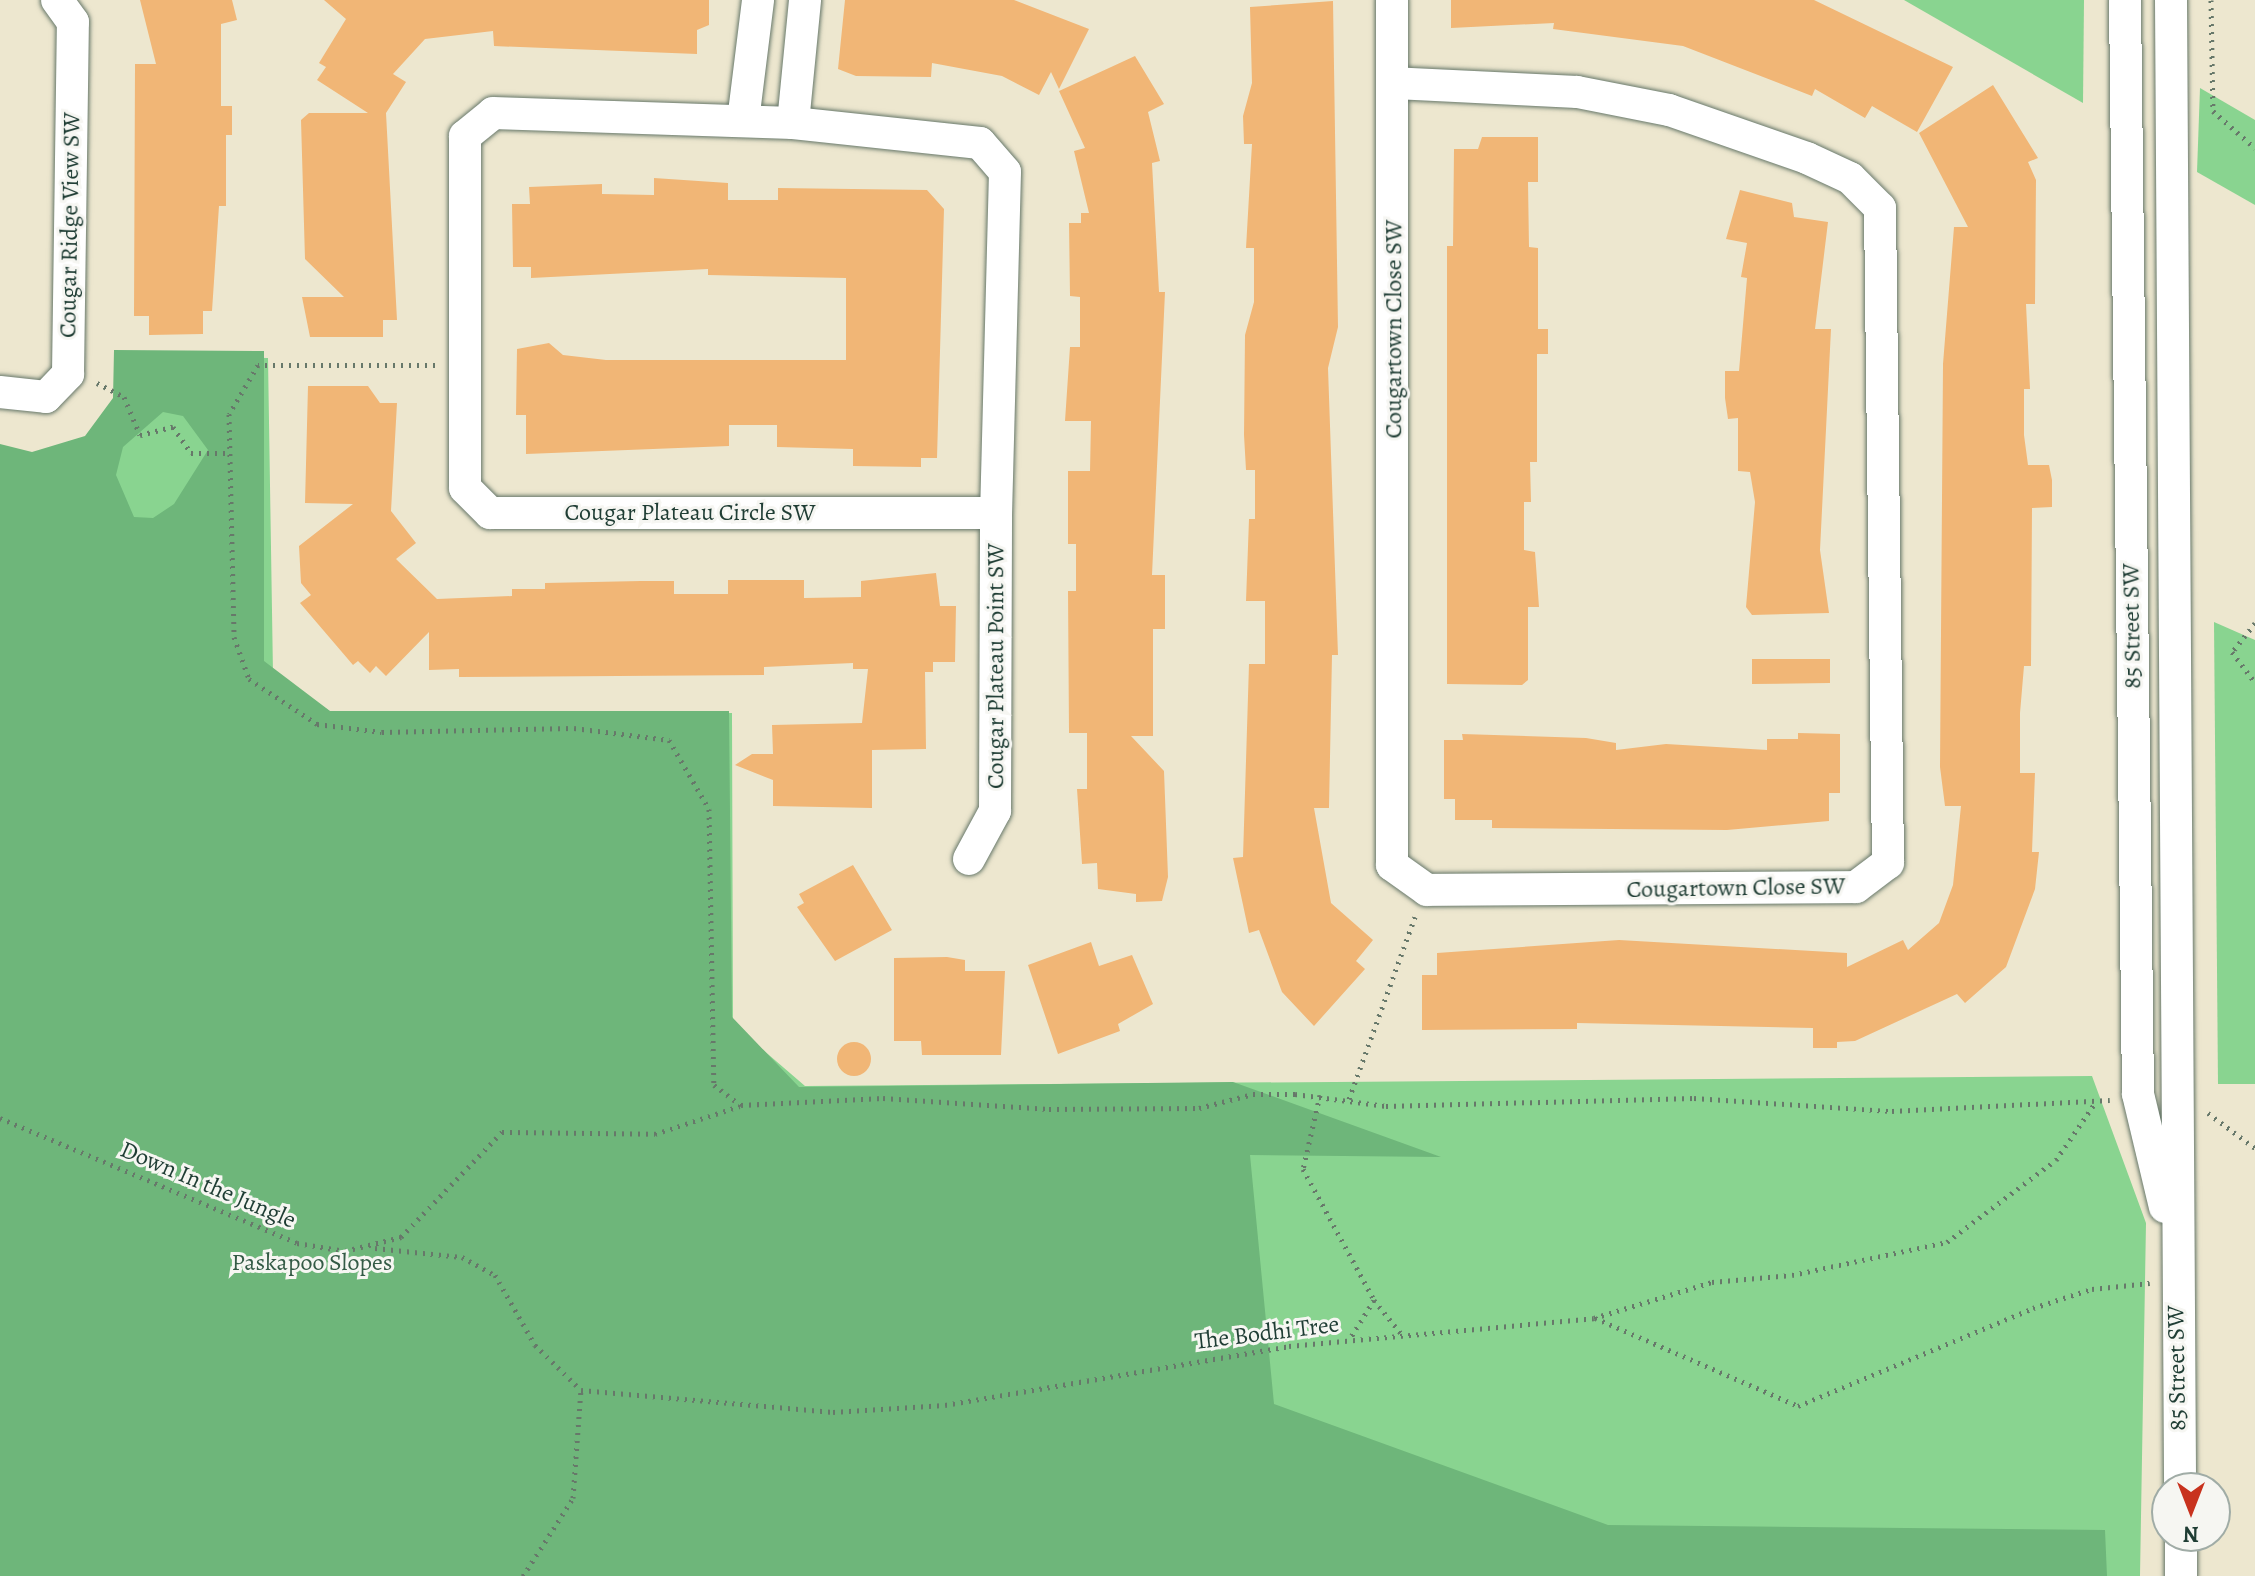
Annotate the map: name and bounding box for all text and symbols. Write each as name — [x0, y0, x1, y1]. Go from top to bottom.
street label: Cougar Ridge View SW — [54, 112, 86, 338]
street label: Cougartown Close SW — [1380, 220, 1408, 438]
street label: Cougar Plateau Circle SW — [564, 499, 816, 527]
street label: Cougar Plateau Point SW — [982, 543, 1010, 789]
street label: 85 Street SW — [2117, 563, 2147, 689]
street label: Cougartown Close SW — [1626, 872, 1846, 904]
street label: Down In the Jungle — [116, 1135, 300, 1235]
park label: Paskapoo Slopes — [232, 1249, 392, 1277]
street label: 85 Street SW — [2162, 1305, 2192, 1431]
street label: The Bodhi Tree — [1193, 1310, 1341, 1356]
north arrow — [2151, 1472, 2231, 1552]
text: N — [2183, 1519, 2199, 1549]

